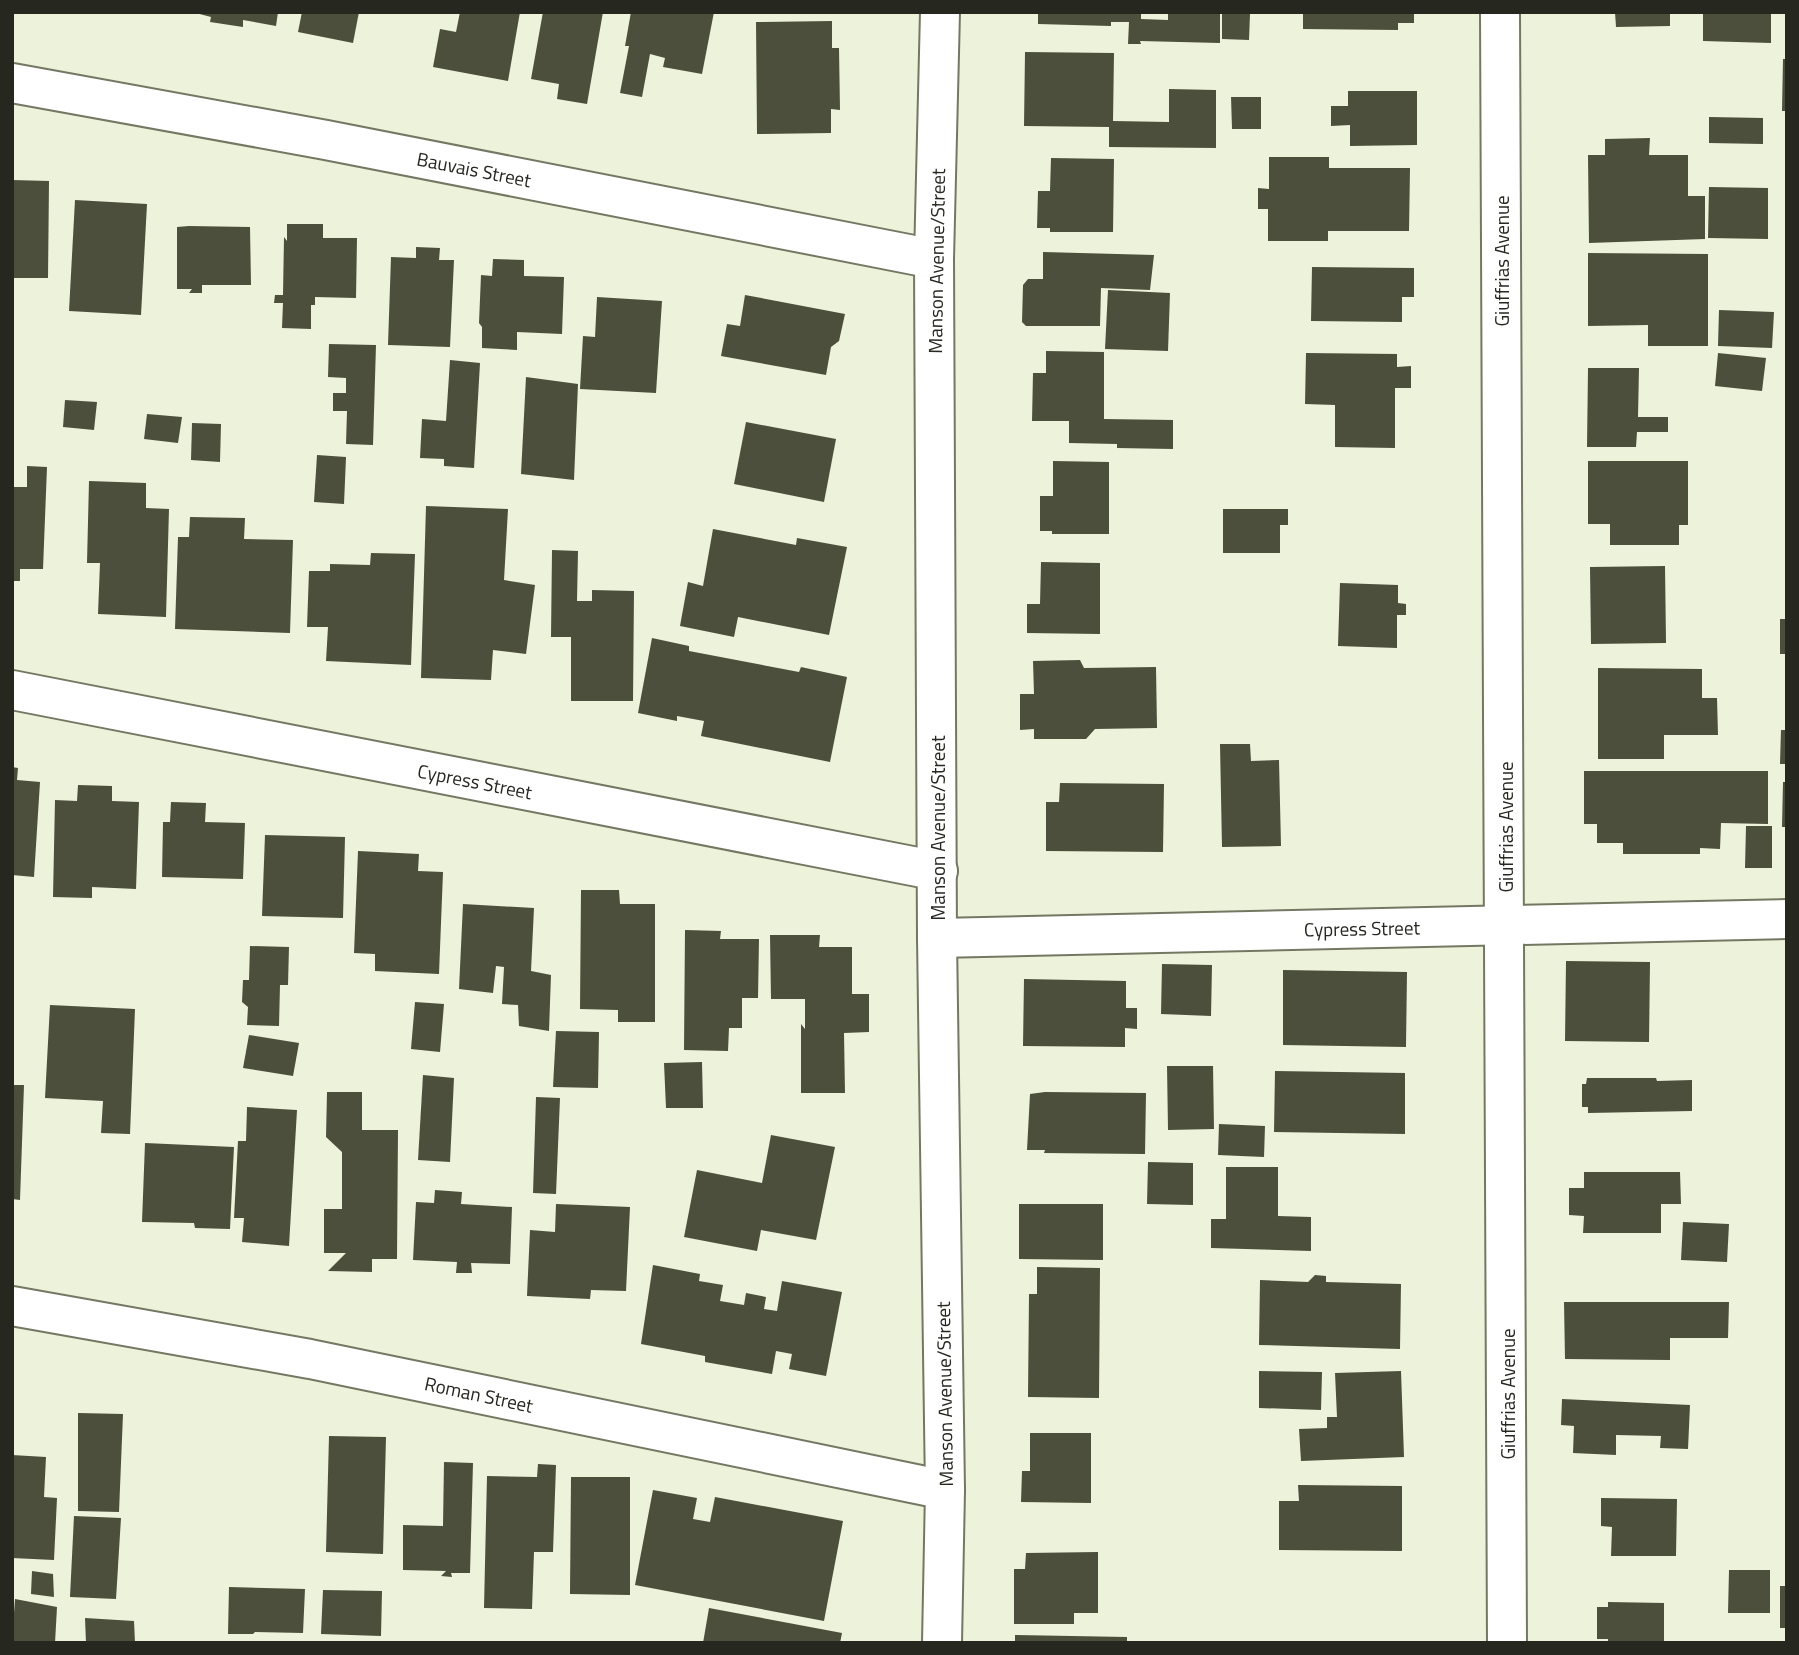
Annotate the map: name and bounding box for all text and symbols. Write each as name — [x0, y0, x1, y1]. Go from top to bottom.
street label: Bauvais Street — [414, 144, 534, 194]
street label: Manson Avenue/Street — [920, 168, 952, 354]
street label: Giuffrias Avenue — [1487, 195, 1516, 327]
street label: Manson Avenue/Street — [923, 735, 952, 921]
street label: Cypress Street — [415, 756, 535, 806]
street label: Giuffrias Avenue — [1491, 761, 1520, 893]
street label: Cypress Street — [1304, 912, 1421, 944]
street label: Manson Avenue/Street — [928, 1301, 960, 1487]
street label: Giuffrias Avenue — [1493, 1328, 1522, 1460]
street label: Roman Street — [422, 1368, 536, 1420]

